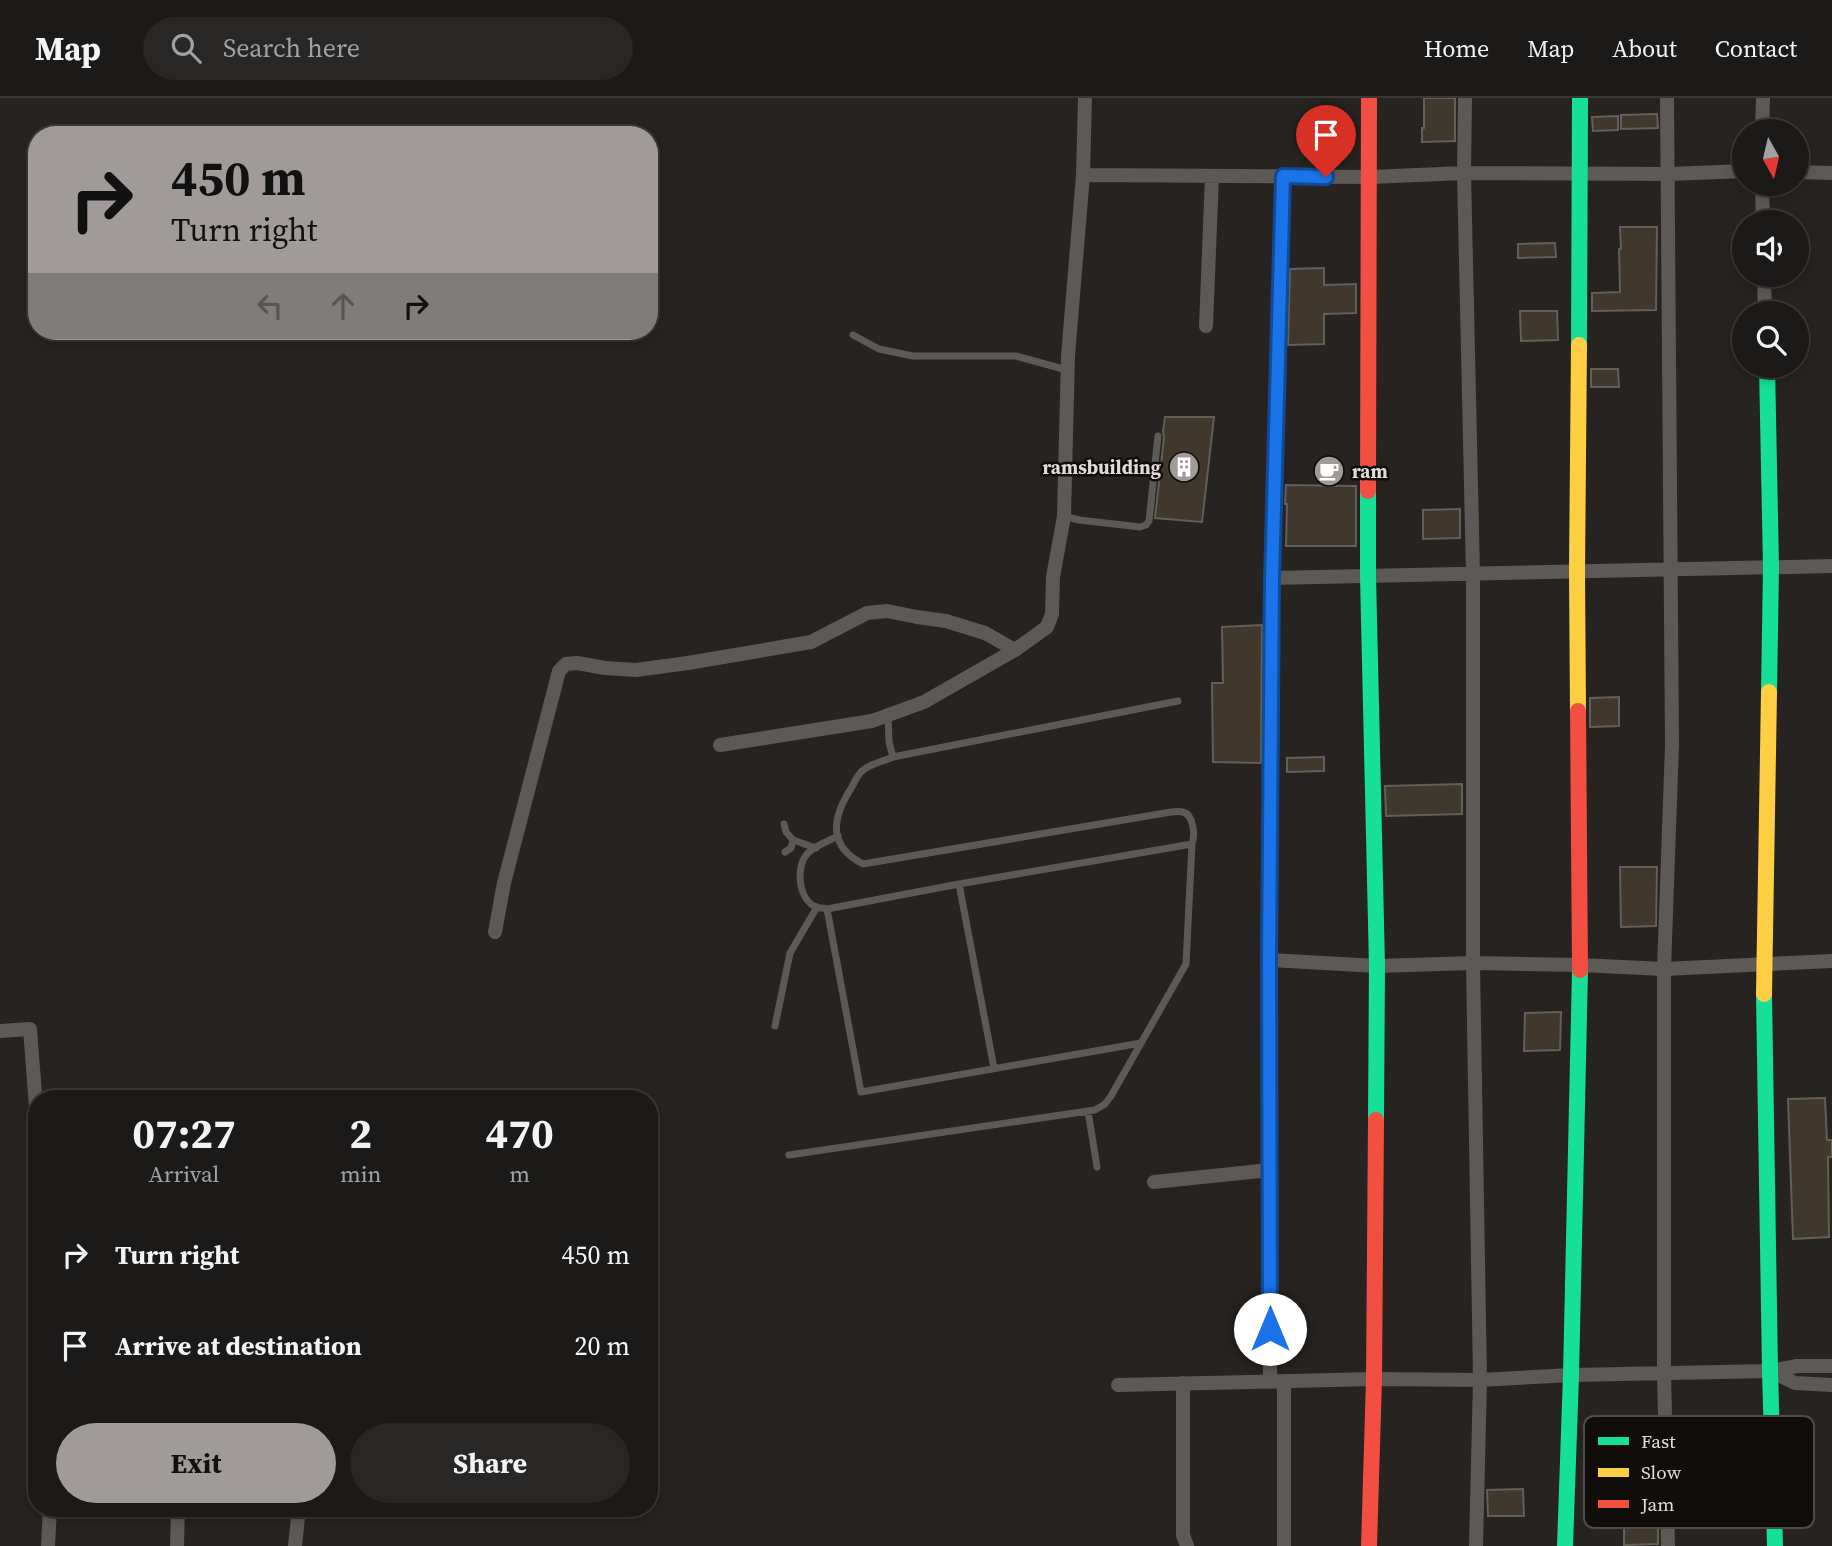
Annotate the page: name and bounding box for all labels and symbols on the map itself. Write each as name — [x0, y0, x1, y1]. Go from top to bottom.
pin — [1296, 105, 1356, 177]
north arrow — [1732, 119, 1810, 196]
building icon: ramsbuilding — [1167, 450, 1201, 484]
place label: ramsbuilding — [1042, 454, 1162, 480]
cafe icon: ram — [1312, 454, 1346, 488]
place label: ram — [1352, 458, 1388, 484]
position arrow — [1233, 1292, 1307, 1366]
legend — [1584, 1416, 1814, 1528]
text: Fast — [1641, 1428, 1676, 1454]
text: Slow — [1641, 1459, 1682, 1485]
text: Jam — [1640, 1491, 1674, 1517]

